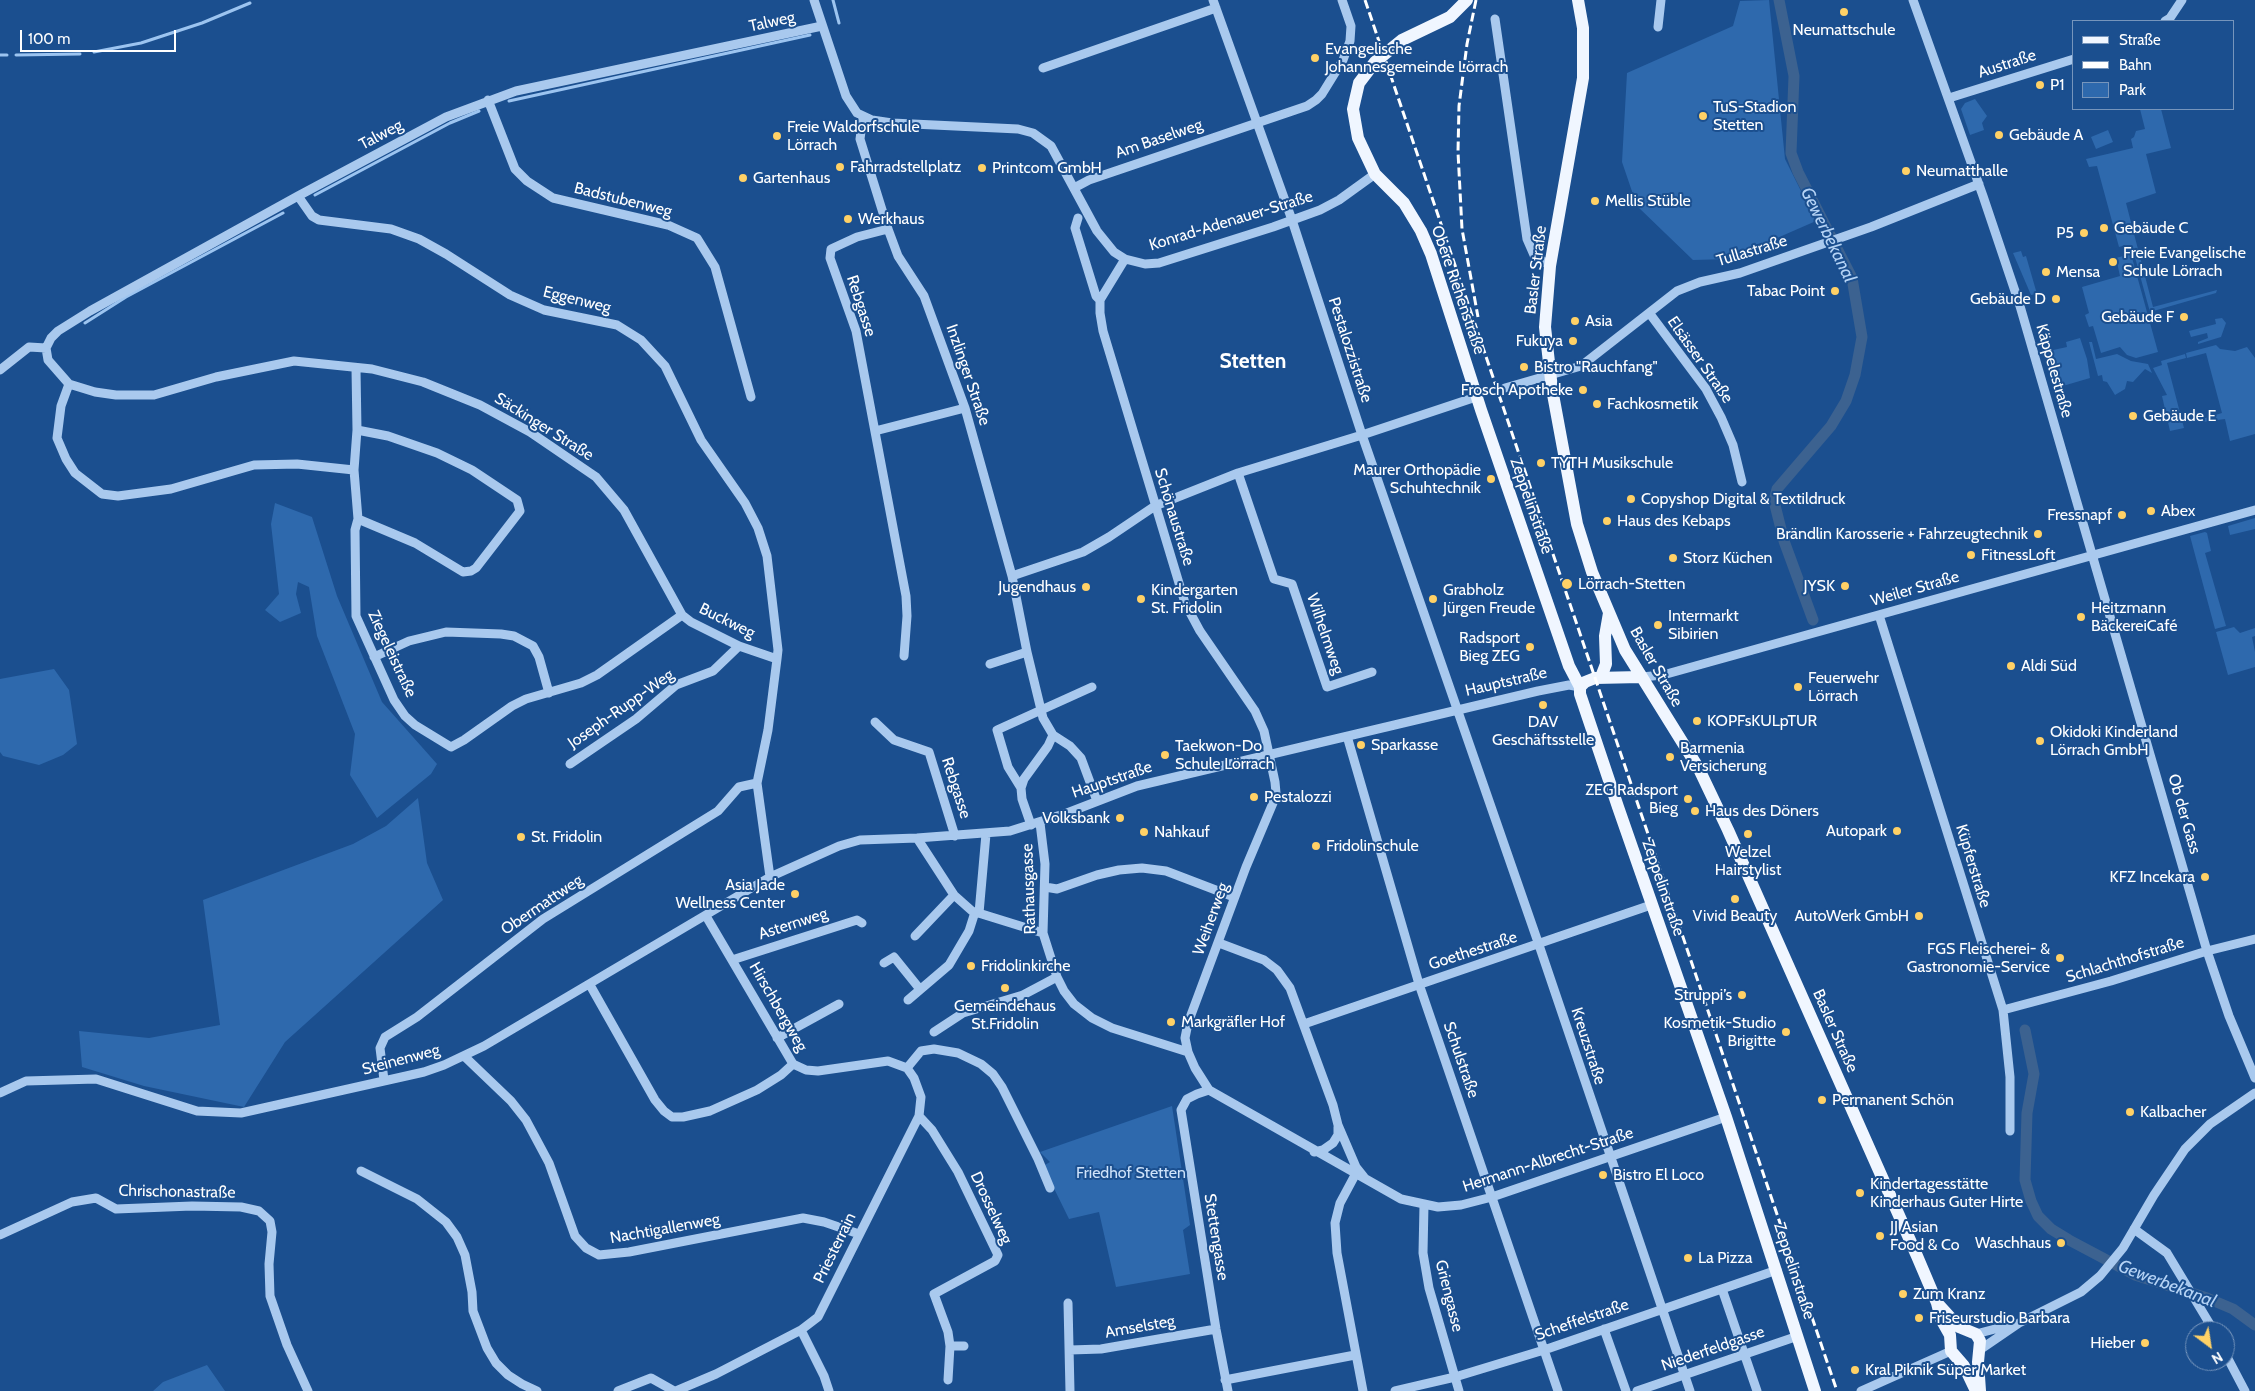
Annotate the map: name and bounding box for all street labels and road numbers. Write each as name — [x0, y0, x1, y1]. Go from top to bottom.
street label: Talweg — [747, 8, 797, 36]
street label: Austraße — [1975, 46, 2039, 82]
street label: Am Baselweg — [1113, 115, 1205, 163]
street label: Talweg — [356, 116, 406, 154]
street label: Badstubenweg — [572, 179, 674, 221]
street label: Konrad-Adenauer-Straße — [1147, 187, 1315, 255]
street label: Obere Riehenstraße — [1427, 223, 1489, 357]
street label: Basler Straße — [1521, 225, 1551, 315]
street label: Tullastraße — [1714, 231, 1790, 271]
street label: Rebgasse — [842, 273, 880, 339]
street label: Eggenweg — [541, 282, 613, 318]
street label: Pestalozzistraße — [1324, 295, 1376, 405]
street label: Elsässer Straße — [1663, 313, 1737, 407]
street label: Inzlinger Straße — [942, 322, 994, 428]
street label: Käppelestraße — [2031, 322, 2077, 420]
street label: Säckinger Straße — [491, 389, 597, 465]
street label: Zeppelinstraße — [1506, 455, 1556, 557]
street label: Schönaustraße — [1150, 466, 1198, 568]
street label: Weiler Straße — [1869, 567, 1961, 611]
street label: Wilhelmweg — [1302, 591, 1348, 677]
street label: Buckweg — [696, 599, 758, 643]
street label: Ziegeleistraße — [364, 607, 420, 701]
street label: Basler Straße — [1625, 624, 1687, 710]
street label: Hauptstraße — [1463, 663, 1549, 701]
street label: Joseph-Rupp-Weg — [564, 665, 678, 753]
street label: Rebgasse — [937, 755, 975, 821]
street label: Hauptstraße — [1069, 757, 1155, 803]
street label: Ob der Gass — [2163, 772, 2205, 856]
street label: Küpferstraße — [1951, 822, 1995, 910]
street label: Zeppelinstraße — [1638, 837, 1688, 939]
street label: Rathausgasse — [1018, 843, 1040, 935]
street label: Obermattweg — [498, 871, 586, 939]
street label: Weiherweg — [1189, 880, 1233, 958]
street label: Asternweg — [756, 904, 830, 944]
street label: Goethestraße — [1426, 928, 1520, 974]
street label: Schlachthofstraße — [2064, 933, 2186, 987]
street label: Hirschbergweg — [745, 959, 811, 1055]
street label: Basler Straße — [1808, 987, 1862, 1075]
street label: Kreuzstraße — [1567, 1005, 1609, 1087]
street label: Schulstraße — [1439, 1019, 1483, 1101]
street label: Steinenweg — [360, 1040, 442, 1080]
street label: Hermann-Albrecht-Straße — [1460, 1123, 1636, 1197]
street label: Drosselweg — [966, 1169, 1016, 1247]
street label: Chrischonastraße — [118, 1181, 236, 1203]
street label: Stettengasse — [1200, 1192, 1232, 1282]
street label: Nachtigallenweg — [609, 1210, 721, 1248]
street label: Priesterrain — [810, 1210, 860, 1286]
street label: Zeppelinstraße — [1769, 1220, 1819, 1322]
street label: Griengasse — [1431, 1258, 1467, 1334]
street label: Scheffelstraße — [1533, 1295, 1631, 1345]
street label: Amselsteg — [1104, 1311, 1176, 1343]
street label: Niederfeldgasse — [1659, 1322, 1767, 1376]

